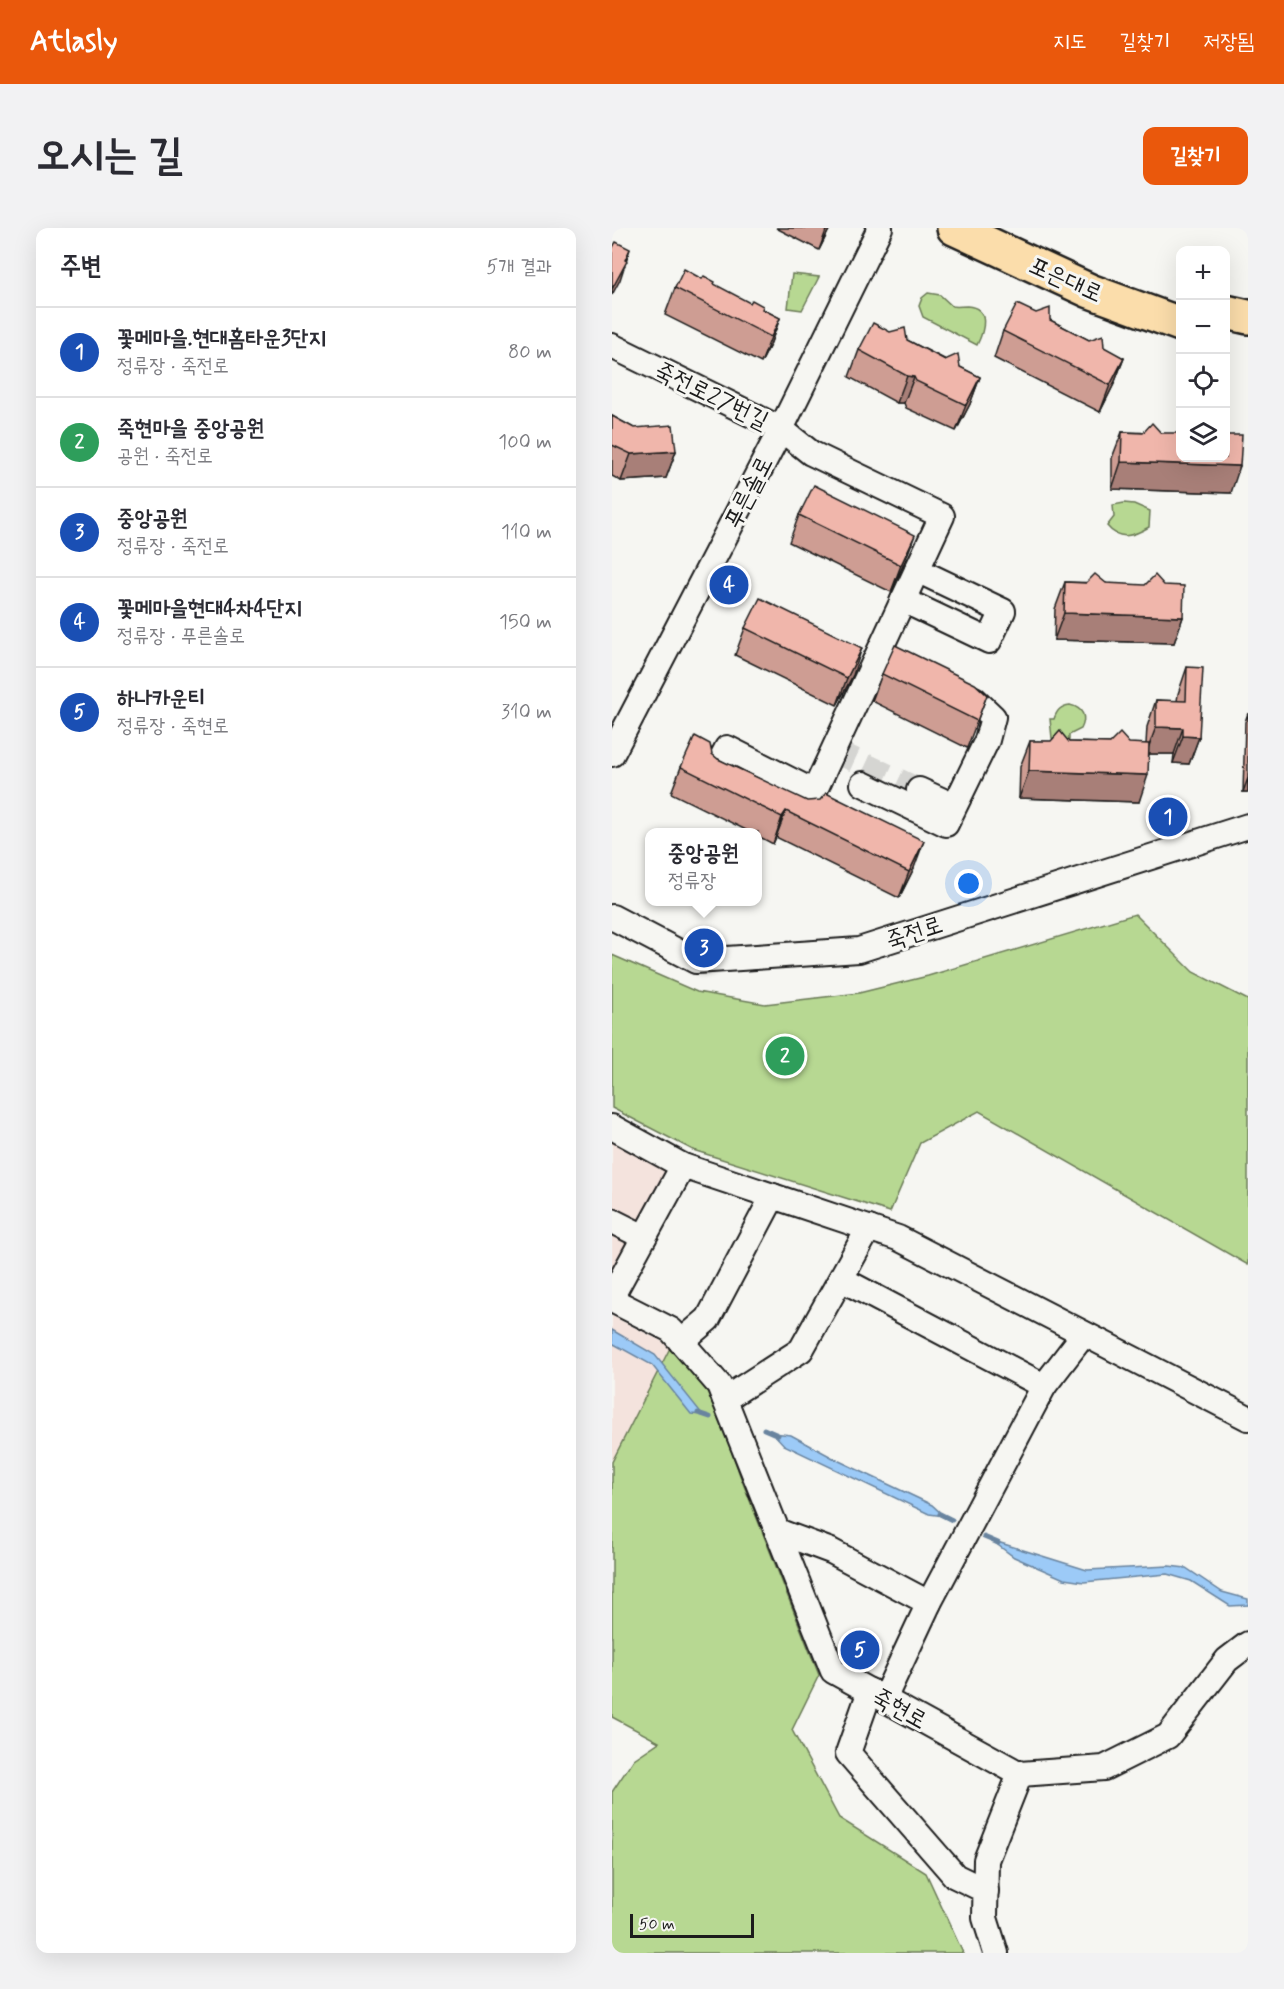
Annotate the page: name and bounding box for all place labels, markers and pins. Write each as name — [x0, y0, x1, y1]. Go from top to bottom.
pin: 4 — [710, 562, 748, 608]
pin: 1 — [1148, 794, 1188, 840]
pin: 3 — [684, 926, 724, 970]
pin: 2 — [766, 1034, 804, 1078]
pin: 5 — [840, 1628, 880, 1672]

